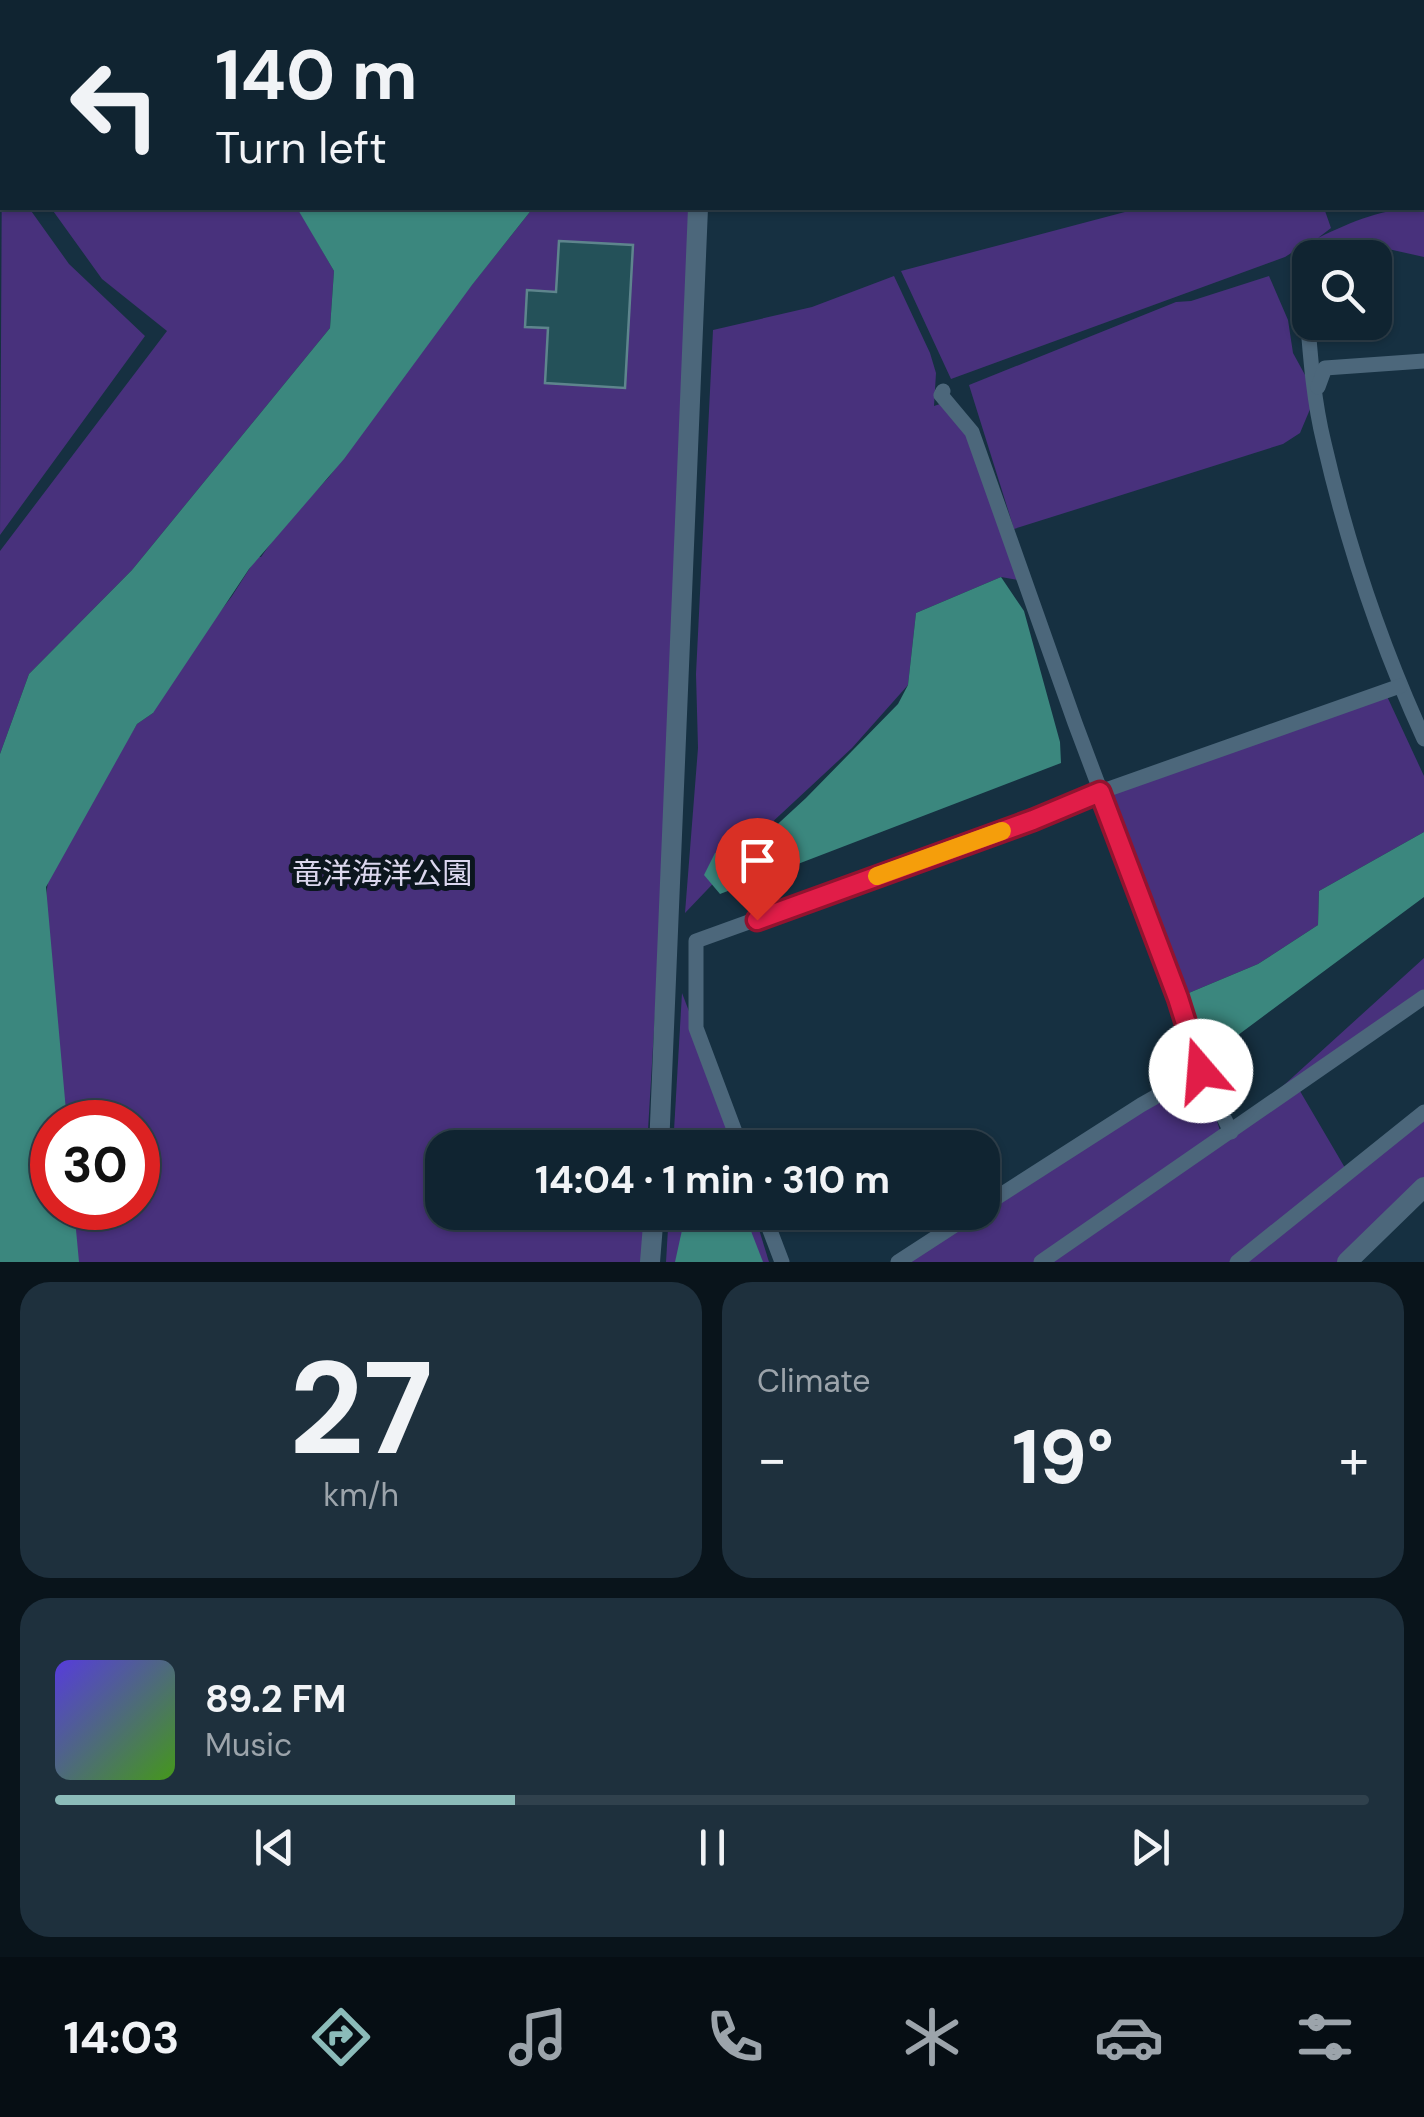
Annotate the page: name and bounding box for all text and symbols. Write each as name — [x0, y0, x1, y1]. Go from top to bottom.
text: 140 m — [215, 30, 418, 121]
icon: left — [50, 40, 180, 170]
text: Turn left — [215, 118, 387, 177]
map controls — [1292, 240, 1392, 340]
button: search — [1292, 240, 1392, 340]
pin — [715, 818, 800, 921]
icon: arrive — [730, 833, 785, 888]
park label: 竜洋海洋公園 — [292, 854, 472, 893]
position arrow — [1149, 1019, 1253, 1123]
speed limit sign: 30 — [30, 1100, 160, 1230]
text: 14:04 · 1 min · 310 m — [535, 1155, 890, 1205]
text: 27 — [289, 1324, 433, 1493]
text: Climate — [757, 1360, 871, 1402]
text: 19° — [1012, 1409, 1114, 1506]
text: − — [757, 1423, 787, 1495]
text: + — [1339, 1423, 1369, 1495]
text: km/h — [323, 1474, 399, 1516]
text: 89.2 FM — [205, 1674, 346, 1724]
text: Music — [205, 1724, 292, 1766]
icon: previous — [247, 1820, 302, 1875]
icon: pause — [685, 1820, 740, 1875]
icon: next — [1123, 1820, 1178, 1875]
icon: directions — [306, 2002, 376, 2072]
icon: music — [503, 2002, 573, 2072]
icon: phone — [700, 2002, 770, 2072]
icon: climate — [897, 2002, 967, 2072]
icon: car — [1094, 2002, 1164, 2072]
icon: filters — [1290, 2002, 1360, 2072]
text: 14:03 — [63, 2008, 179, 2067]

